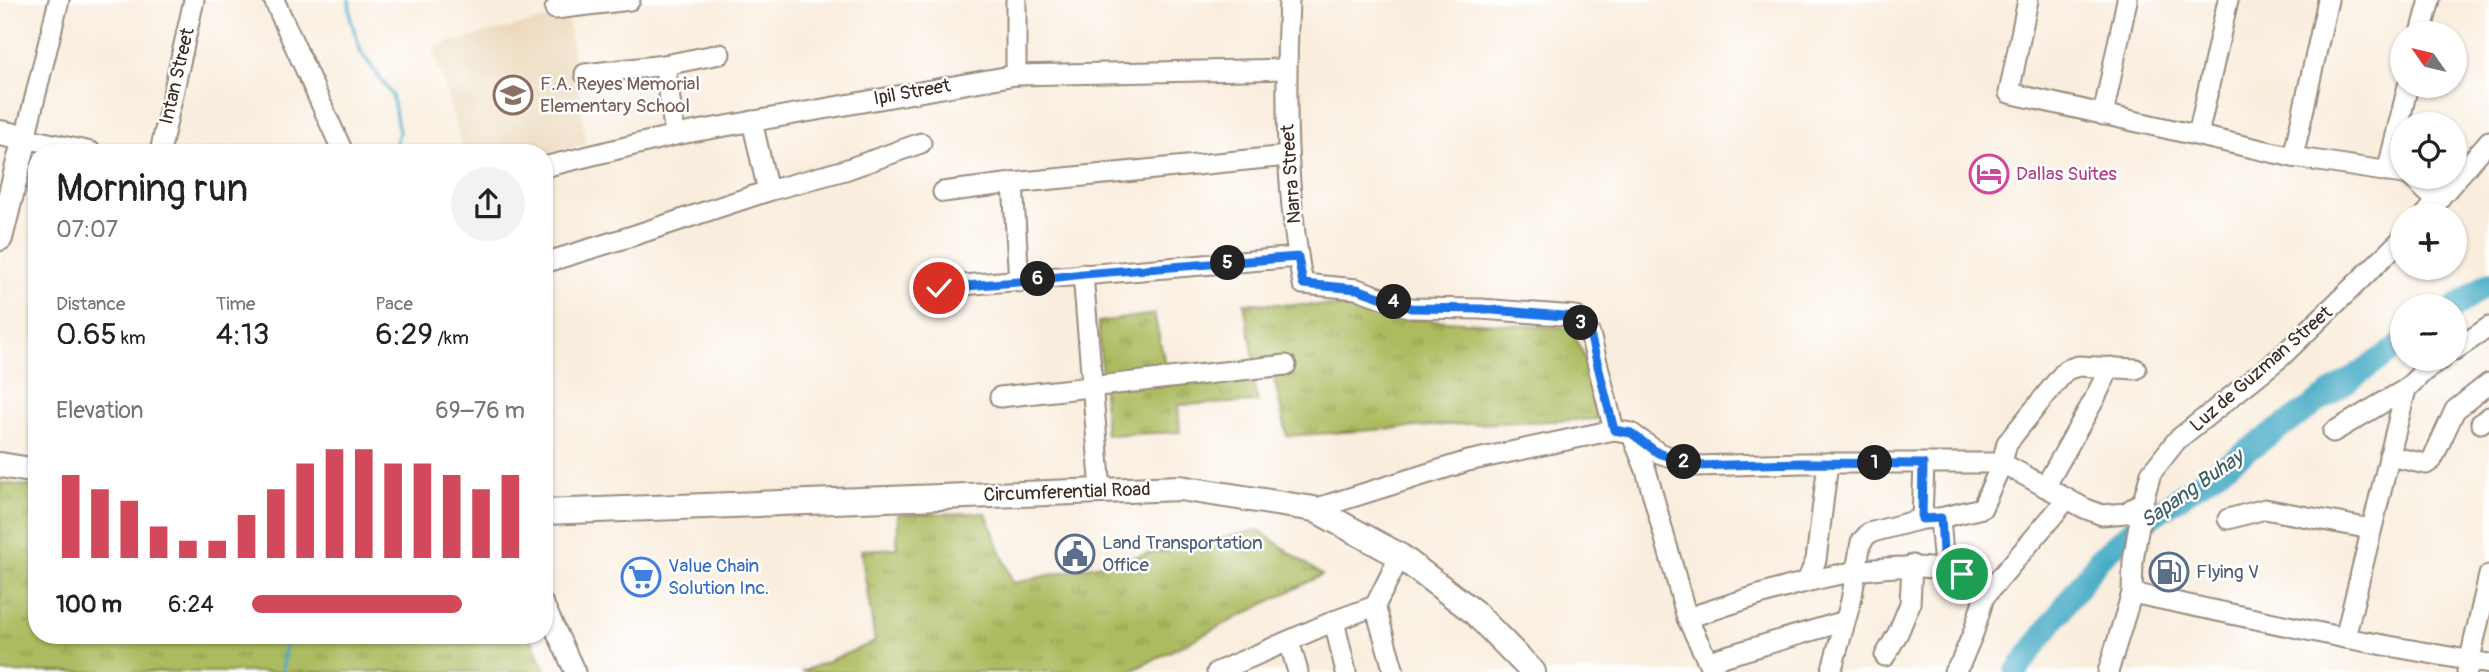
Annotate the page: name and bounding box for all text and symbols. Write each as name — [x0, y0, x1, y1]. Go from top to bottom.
north arrow — [2390, 21, 2468, 98]
map controls — [2390, 21, 2467, 371]
street label: Intan Street — [154, 25, 200, 127]
place label: F.A. Reyes Memorial Elementary School — [540, 72, 700, 118]
street label: Ipil Street — [872, 73, 953, 111]
school or university icon: F.A. Reyes Memorial Elementary School — [492, 74, 534, 116]
button: locate — [2390, 112, 2467, 189]
street label: Narra Street — [1276, 123, 1306, 225]
hotel icon: Dallas Suites — [1968, 153, 2010, 195]
place label: Dallas Suites — [2016, 162, 2117, 186]
text: Morning run — [56, 165, 248, 213]
button: share — [451, 167, 525, 241]
button: + — [2390, 203, 2467, 280]
text: 07:07 — [56, 215, 118, 244]
pin: 5 — [1210, 246, 1246, 280]
text: 5 — [1222, 250, 1233, 274]
pin — [909, 258, 969, 318]
pin: 6 — [1020, 262, 1056, 296]
text: 6 — [1032, 266, 1043, 290]
icon: check — [920, 269, 958, 307]
pin: 4 — [1376, 284, 1412, 320]
text: 4 — [1388, 289, 1399, 313]
text: Distance — [56, 292, 125, 316]
text: Time — [216, 292, 255, 316]
text: Pace — [375, 292, 413, 316]
button: − — [2390, 294, 2467, 371]
street label: Luz de Guzman Street — [2185, 300, 2337, 437]
pin: 3 — [1564, 306, 1598, 340]
text: 3 — [1575, 310, 1586, 334]
text: 0.65 — [56, 316, 117, 353]
text: 4:13 — [216, 316, 270, 353]
text: 6:29 — [375, 316, 433, 353]
text: km — [117, 326, 146, 350]
text: /km — [433, 326, 469, 350]
text: Elevation — [56, 396, 144, 425]
text: 69–76 m — [435, 396, 525, 425]
water label: Sapang Buhay — [2135, 442, 2251, 534]
pin: 2 — [1666, 444, 1702, 480]
pin: 1 — [1857, 446, 1892, 480]
text: 2 — [1678, 449, 1689, 473]
text: 1 — [1871, 450, 1878, 474]
street label: Circumferential Road — [983, 477, 1151, 507]
place label: Land Transportation Office — [1102, 531, 1263, 577]
public building icon: Land Transportation Office — [1054, 533, 1096, 575]
pin — [1932, 544, 1992, 604]
fuel station icon: Flying V — [2148, 551, 2190, 593]
place label: Value Chain Solution Inc. — [668, 554, 769, 600]
icon: arrive — [1943, 555, 1981, 593]
supermarket icon: Value Chain Solution Inc. — [620, 556, 662, 598]
place label: Flying V — [2196, 560, 2259, 584]
text: 100 m — [56, 590, 122, 619]
text: 6:24 — [168, 590, 214, 619]

